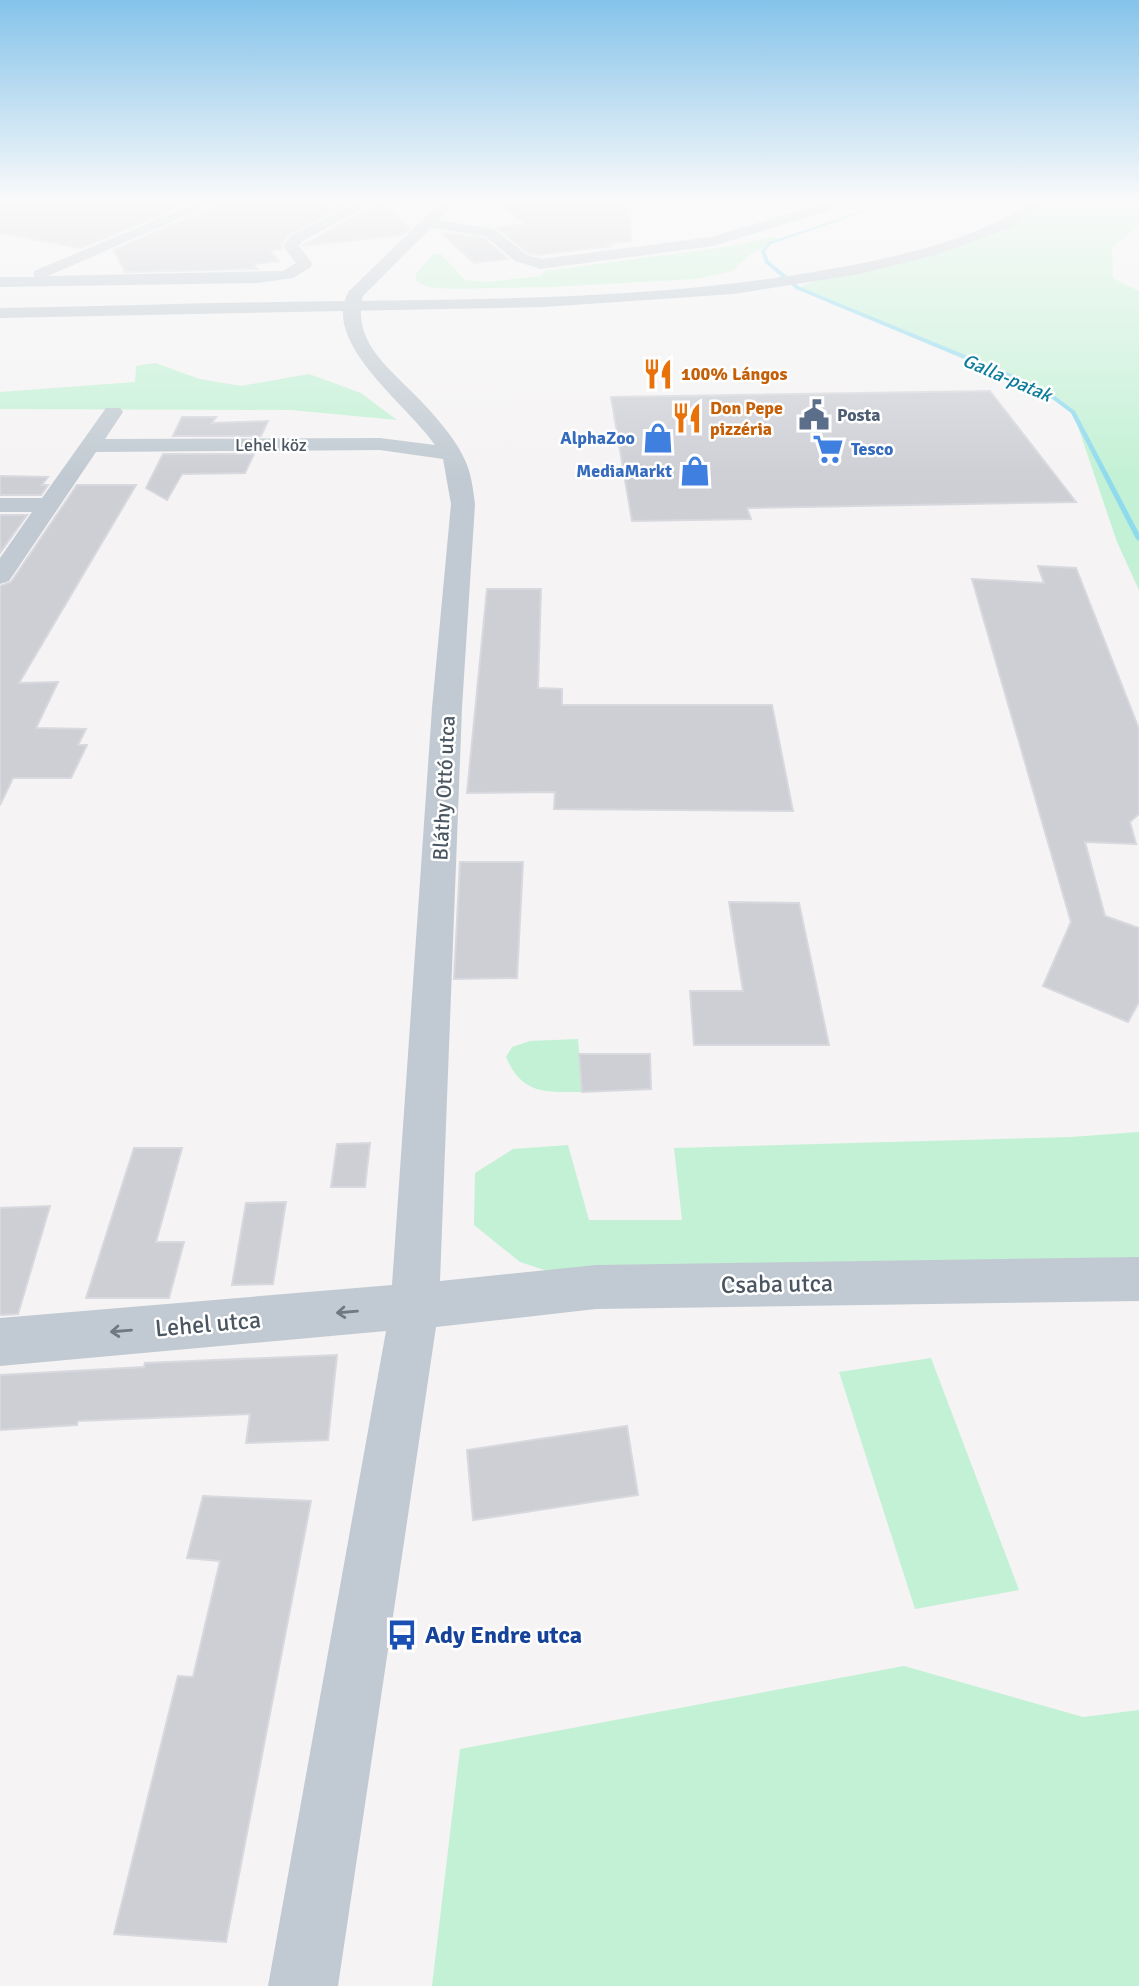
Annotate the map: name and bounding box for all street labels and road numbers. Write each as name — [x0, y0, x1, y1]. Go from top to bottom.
street label: Lehel köz — [235, 434, 307, 456]
street label: Bláthy Ottó utca — [427, 715, 461, 861]
street label: Csaba utca — [721, 1268, 833, 1300]
street label: Lehel utca — [154, 1304, 262, 1344]

